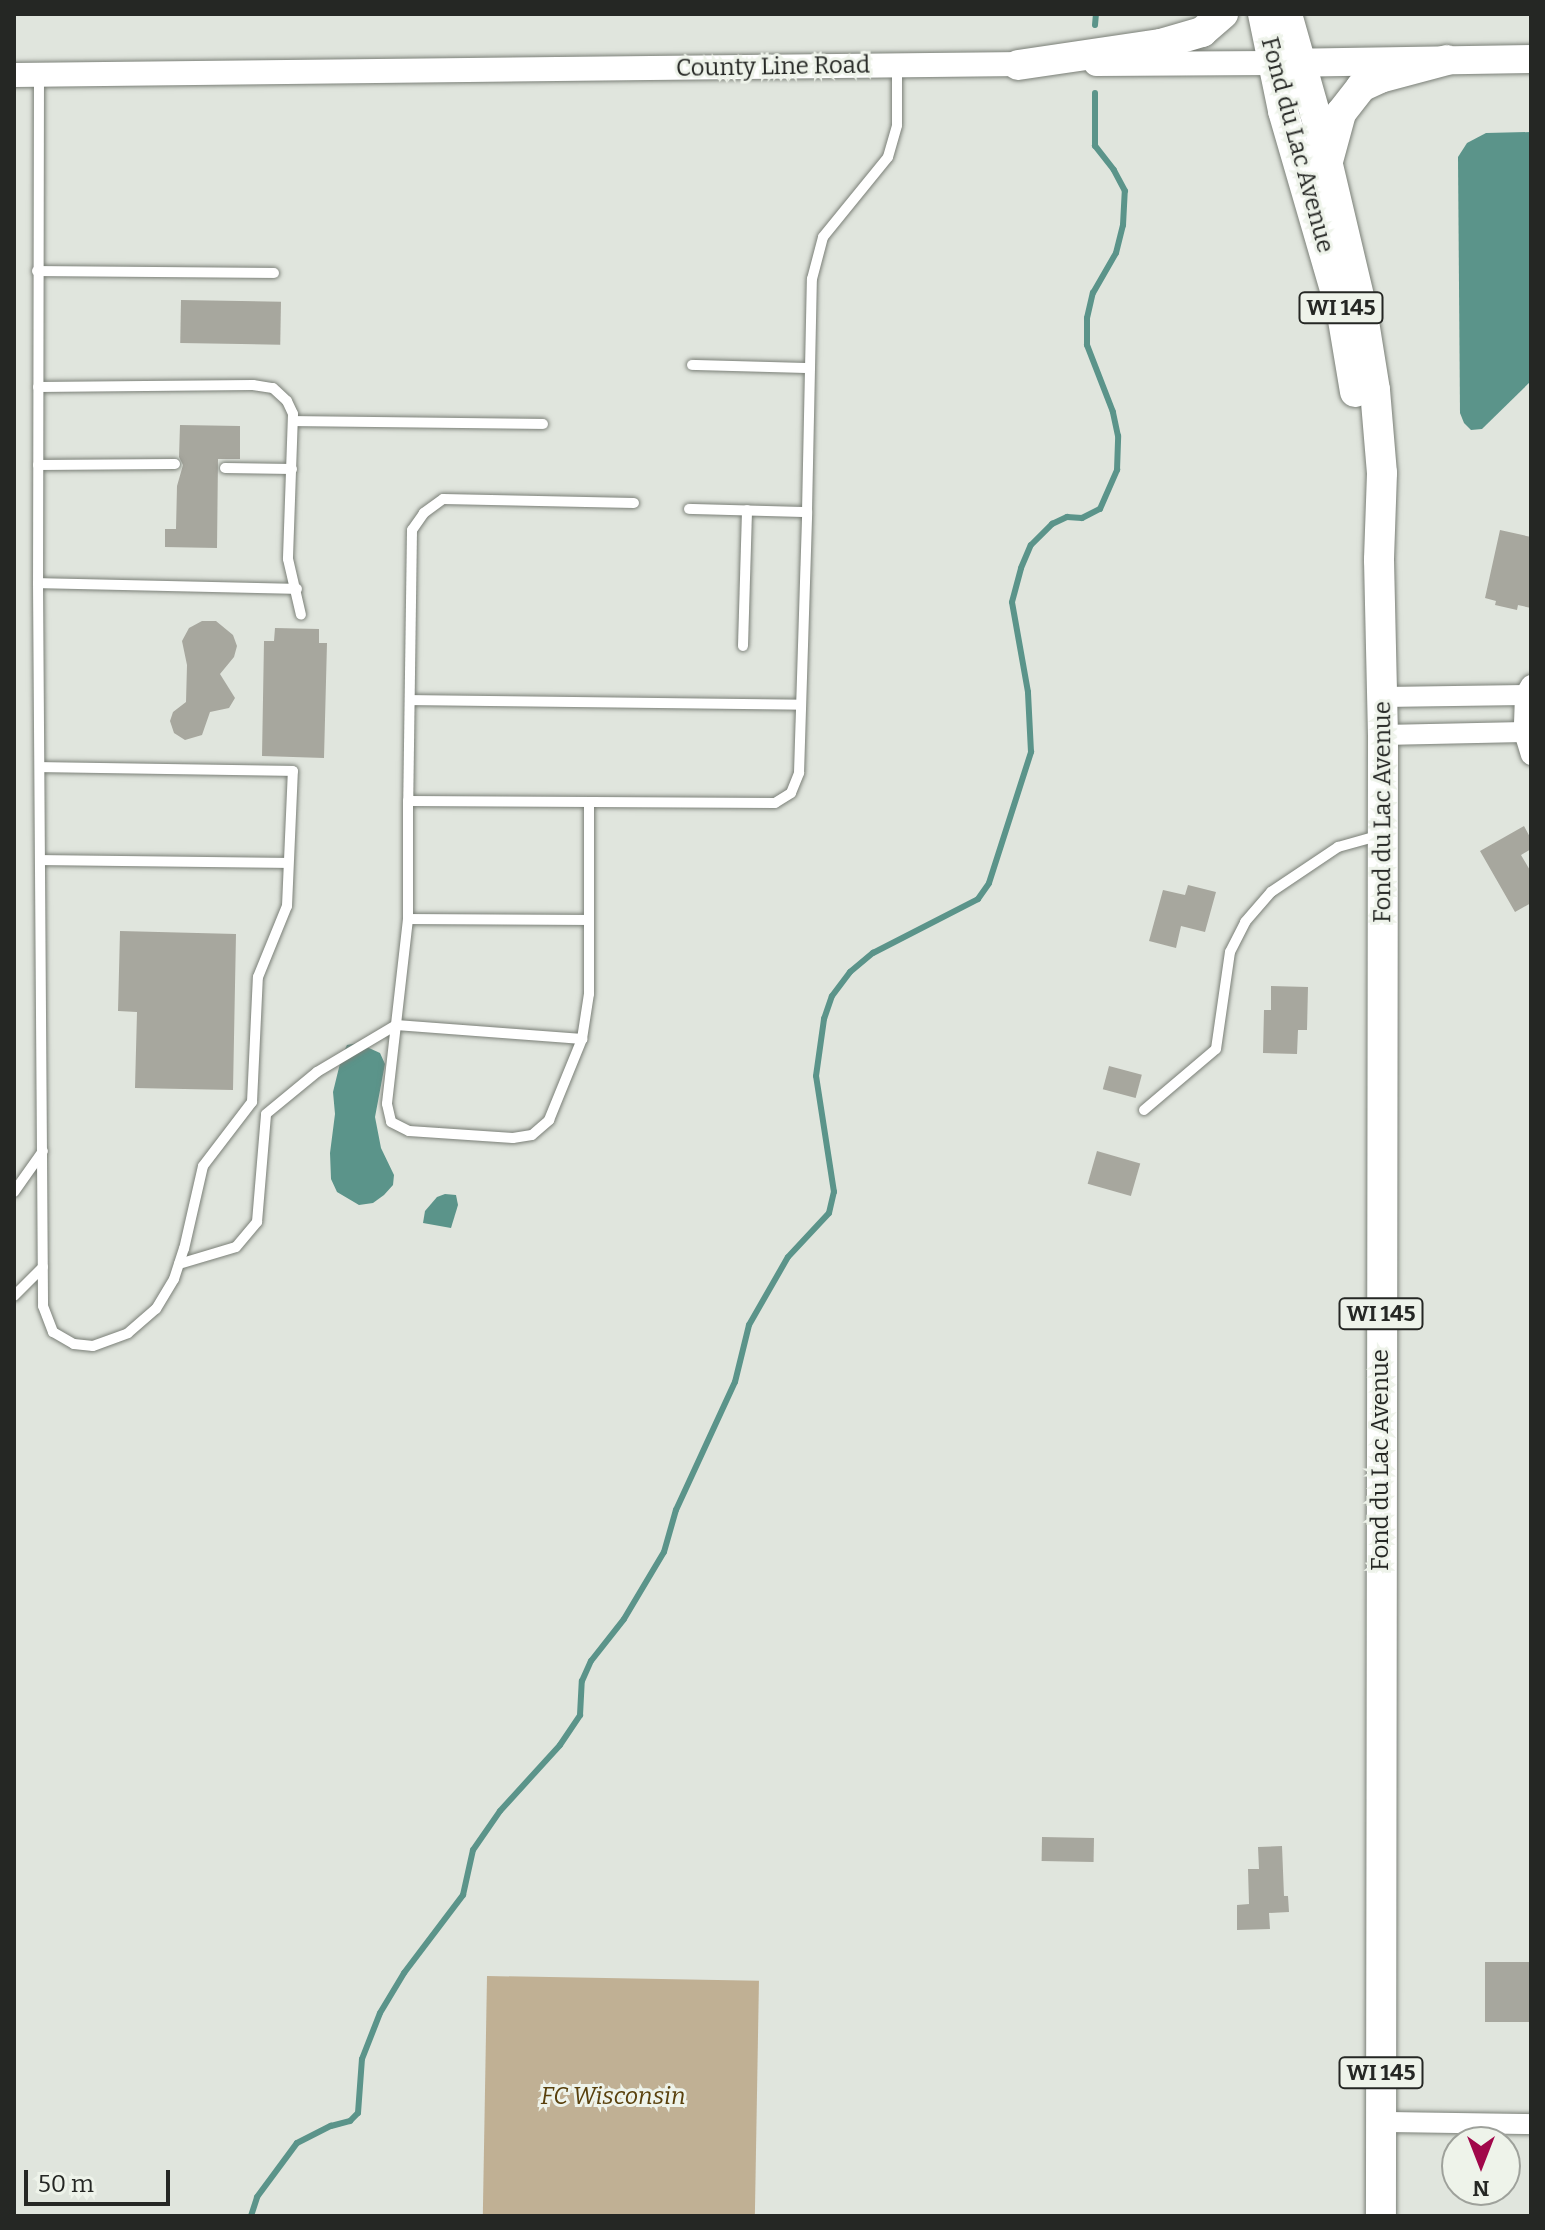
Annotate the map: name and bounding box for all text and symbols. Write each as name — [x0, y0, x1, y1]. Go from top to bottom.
street label: Fond du Lac Avenue — [1254, 34, 1340, 256]
street label: County Line Road — [676, 51, 870, 83]
road number: WI 145 — [1297, 290, 1385, 326]
street label: Fond du Lac Avenue — [1369, 701, 1397, 923]
road number: WI 145 — [1337, 1296, 1425, 1332]
street label: Fond du Lac Avenue — [1367, 1349, 1395, 1571]
road number: WI 145 — [1337, 2055, 1425, 2091]
park label: FC Wisconsin — [541, 2083, 685, 2111]
north arrow — [1441, 2126, 1521, 2206]
scale bar — [28, 2154, 174, 2204]
text: 50 m — [38, 2170, 94, 2198]
text: N — [1473, 2175, 1490, 2202]

